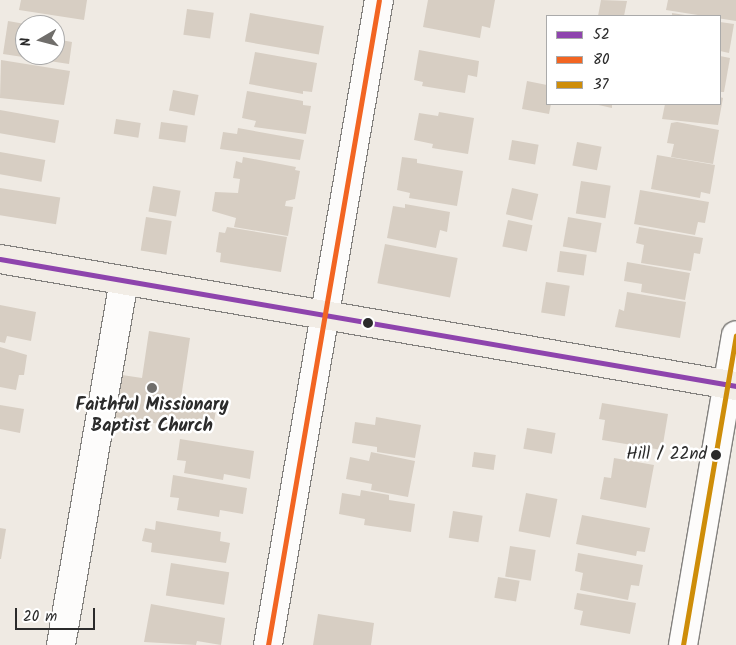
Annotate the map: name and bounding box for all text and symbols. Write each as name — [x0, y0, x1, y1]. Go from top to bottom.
north arrow — [15, 15, 65, 65]
legend — [546, 15, 721, 105]
text: 52 — [593, 23, 610, 47]
text: N — [15, 36, 38, 48]
text: 80 — [593, 48, 610, 72]
text: 37 — [593, 73, 608, 97]
unlabelled marker — [363, 318, 373, 328]
marker: Faithful Missionary Baptist Church — [146, 382, 158, 394]
place label: Faithful Missionary Baptist Church — [75, 396, 229, 438]
place label: Hill / 22nd — [626, 445, 707, 465]
marker: Hill / 22nd — [711, 450, 721, 460]
scale bar — [18, 598, 98, 630]
text: 20 m — [23, 605, 57, 629]

